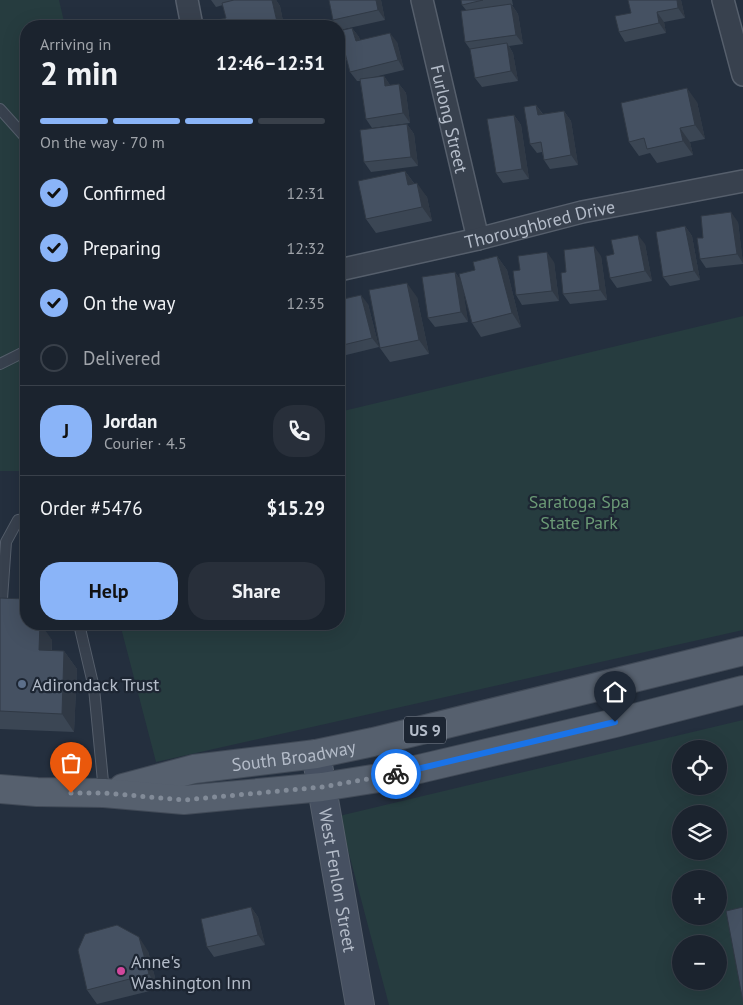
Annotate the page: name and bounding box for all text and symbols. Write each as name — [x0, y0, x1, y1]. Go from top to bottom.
text: Arriving in — [40, 34, 111, 54]
text: 12:46–12:51 — [216, 51, 325, 75]
text: 2 min — [40, 52, 118, 94]
street label: Furlong Street — [426, 62, 474, 175]
text: On the way · 70 m — [40, 132, 165, 152]
icon: check — [40, 179, 68, 207]
text: Confirmed — [83, 181, 166, 205]
text: 12:31 — [287, 183, 325, 203]
street label: Thoroughbred Drive — [462, 194, 617, 253]
icon: check — [40, 234, 68, 262]
text: Preparing — [83, 236, 161, 260]
text: 12:32 — [287, 238, 325, 258]
icon: check — [40, 289, 68, 317]
text: On the way — [83, 291, 175, 315]
text: 12:35 — [287, 293, 325, 313]
text: Delivered — [83, 346, 161, 370]
button: phone — [273, 405, 325, 457]
text: Jordan — [104, 409, 157, 433]
text: J — [63, 419, 69, 443]
text: Courier · 4.5 — [104, 433, 187, 453]
park label: Saratoga Spa State Park — [529, 490, 629, 534]
text: Order #5476 — [40, 496, 143, 520]
text: $15.29 — [266, 496, 325, 520]
button: Help — [40, 562, 178, 620]
button: Share — [188, 562, 325, 620]
pin — [594, 671, 636, 722]
place label: Adirondack Trust — [32, 673, 159, 696]
marker: Adirondack Trust — [16, 678, 28, 690]
icon: home — [601, 678, 629, 706]
road number: US 9 — [404, 716, 446, 744]
street label: South Broadway — [230, 734, 358, 776]
map controls — [672, 740, 727, 990]
button: locate — [672, 740, 727, 795]
pin — [50, 742, 92, 793]
icon: bag — [57, 749, 85, 777]
courier — [371, 749, 421, 799]
icon: bike — [382, 760, 410, 788]
button: layers — [672, 805, 727, 860]
street label: West Fenlon Street — [314, 806, 362, 954]
button: + — [672, 870, 727, 925]
button: − — [672, 935, 727, 990]
place label: Anne's Washington Inn — [131, 950, 251, 994]
marker: Anne's Washington Inn — [115, 965, 127, 977]

